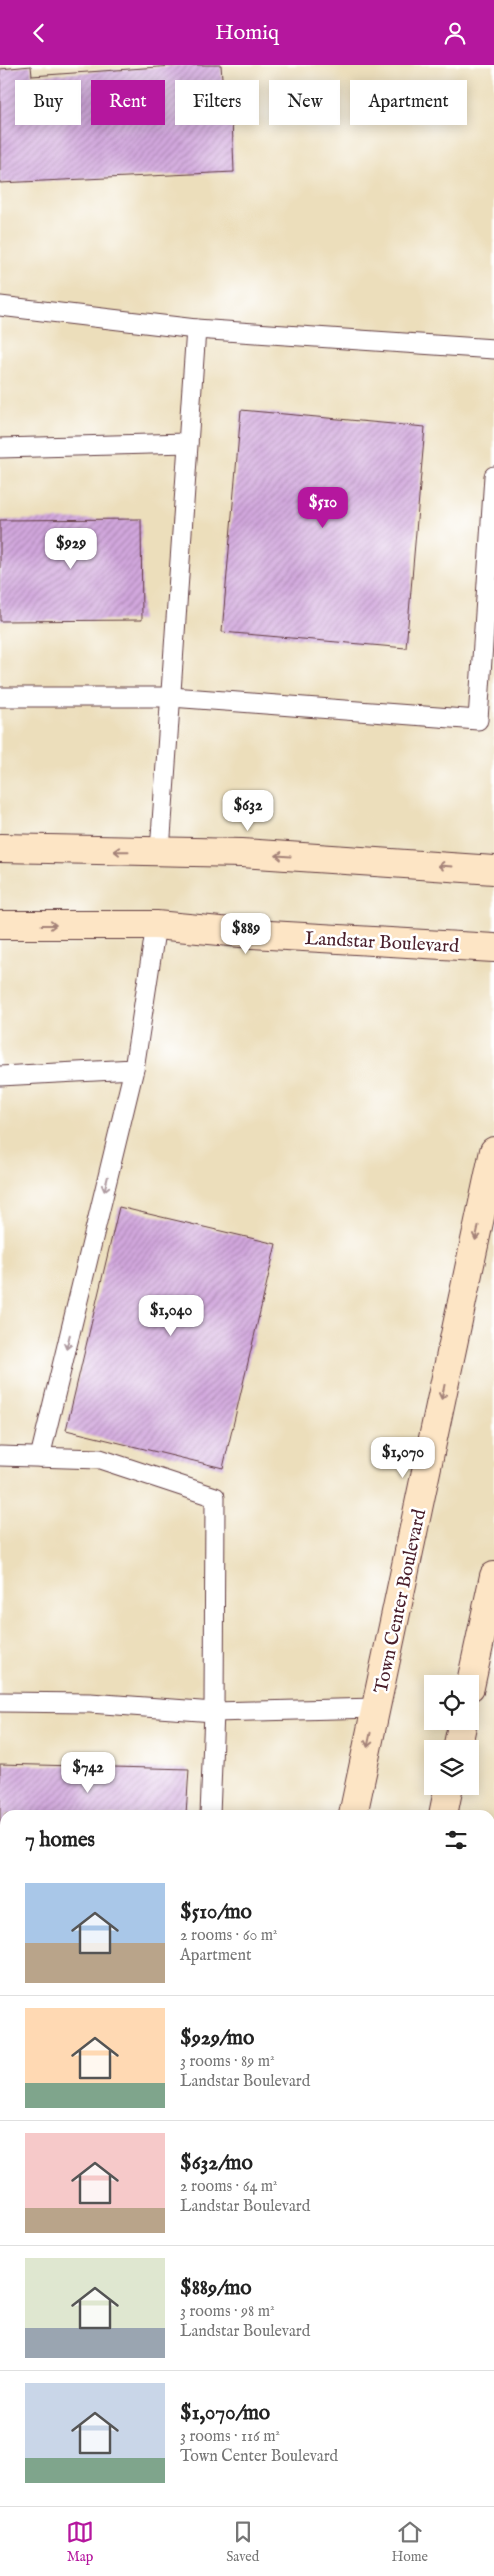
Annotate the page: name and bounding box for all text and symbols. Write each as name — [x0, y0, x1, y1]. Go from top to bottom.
icon: back — [25, 19, 53, 47]
text: Homiq — [215, 19, 279, 47]
icon: person — [441, 19, 469, 47]
chip: Buy — [15, 80, 81, 125]
chip: Rent — [91, 80, 165, 125]
chip: Filters — [175, 80, 259, 125]
chip: New — [269, 80, 340, 125]
chip: Apartment — [350, 80, 467, 125]
pin: $510 — [293, 487, 353, 529]
text: $510 — [309, 493, 337, 513]
pin: $929 — [41, 527, 101, 570]
text: $929 — [56, 534, 86, 554]
pin: $632 — [218, 789, 278, 832]
text: $632 — [233, 796, 263, 816]
one-way arrow — [113, 846, 129, 855]
one-way arrow — [275, 851, 291, 860]
one-way arrow — [438, 862, 454, 871]
pin: $889 — [216, 913, 276, 955]
text: $889 — [232, 919, 260, 939]
one-way arrow — [40, 920, 56, 930]
street label: Landstar Boulevard — [304, 927, 461, 959]
one-way arrow — [101, 1175, 110, 1191]
one-way arrow — [471, 1225, 481, 1241]
pin: $1,040 — [130, 1295, 212, 1337]
text: $1,040 — [150, 1301, 192, 1321]
one-way arrow — [63, 1333, 72, 1349]
one-way arrow — [438, 1384, 447, 1400]
pin: $1,070 — [362, 1437, 444, 1479]
text: $1,070 — [382, 1443, 424, 1463]
street label: Town Center Boulevard — [370, 1506, 432, 1696]
map controls — [424, 1675, 479, 1795]
button: locate — [424, 1675, 479, 1730]
one-way arrow — [364, 1731, 373, 1747]
button: layers — [424, 1740, 479, 1795]
pin: $742 — [58, 1751, 118, 1794]
text: $742 — [72, 1758, 104, 1778]
icon: filters — [442, 1826, 470, 1854]
text: 7 homes — [25, 1827, 95, 1854]
text: $510/mo — [180, 1899, 252, 1926]
icon: home — [65, 1903, 125, 1963]
text: 2 rooms · 60 m² — [180, 1926, 278, 1946]
text: Apartment — [180, 1946, 251, 1966]
text: $929/mo — [180, 2025, 254, 2052]
icon: home — [65, 2028, 125, 2088]
text: 3 rooms · 89 m² — [180, 2052, 275, 2072]
text: Landstar Boulevard — [180, 2072, 310, 2092]
text: $632/mo — [180, 2150, 253, 2177]
icon: home — [65, 2153, 125, 2213]
text: 2 rooms · 64 m² — [180, 2177, 278, 2197]
text: Landstar Boulevard — [180, 2197, 310, 2217]
text: $889/mo — [180, 2275, 252, 2302]
icon: home — [65, 2278, 125, 2338]
text: 3 rooms · 98 m² — [180, 2302, 275, 2322]
text: Landstar Boulevard — [180, 2322, 310, 2342]
text: $1,070/mo — [180, 2400, 270, 2427]
icon: home — [65, 2403, 125, 2463]
text: 3 rooms · 116 m² — [180, 2427, 280, 2447]
text: Town Center Boulevard — [180, 2447, 338, 2467]
tab: Map — [66, 2518, 94, 2566]
tab: Saved — [226, 2518, 259, 2566]
tab: Home — [391, 2518, 428, 2566]

